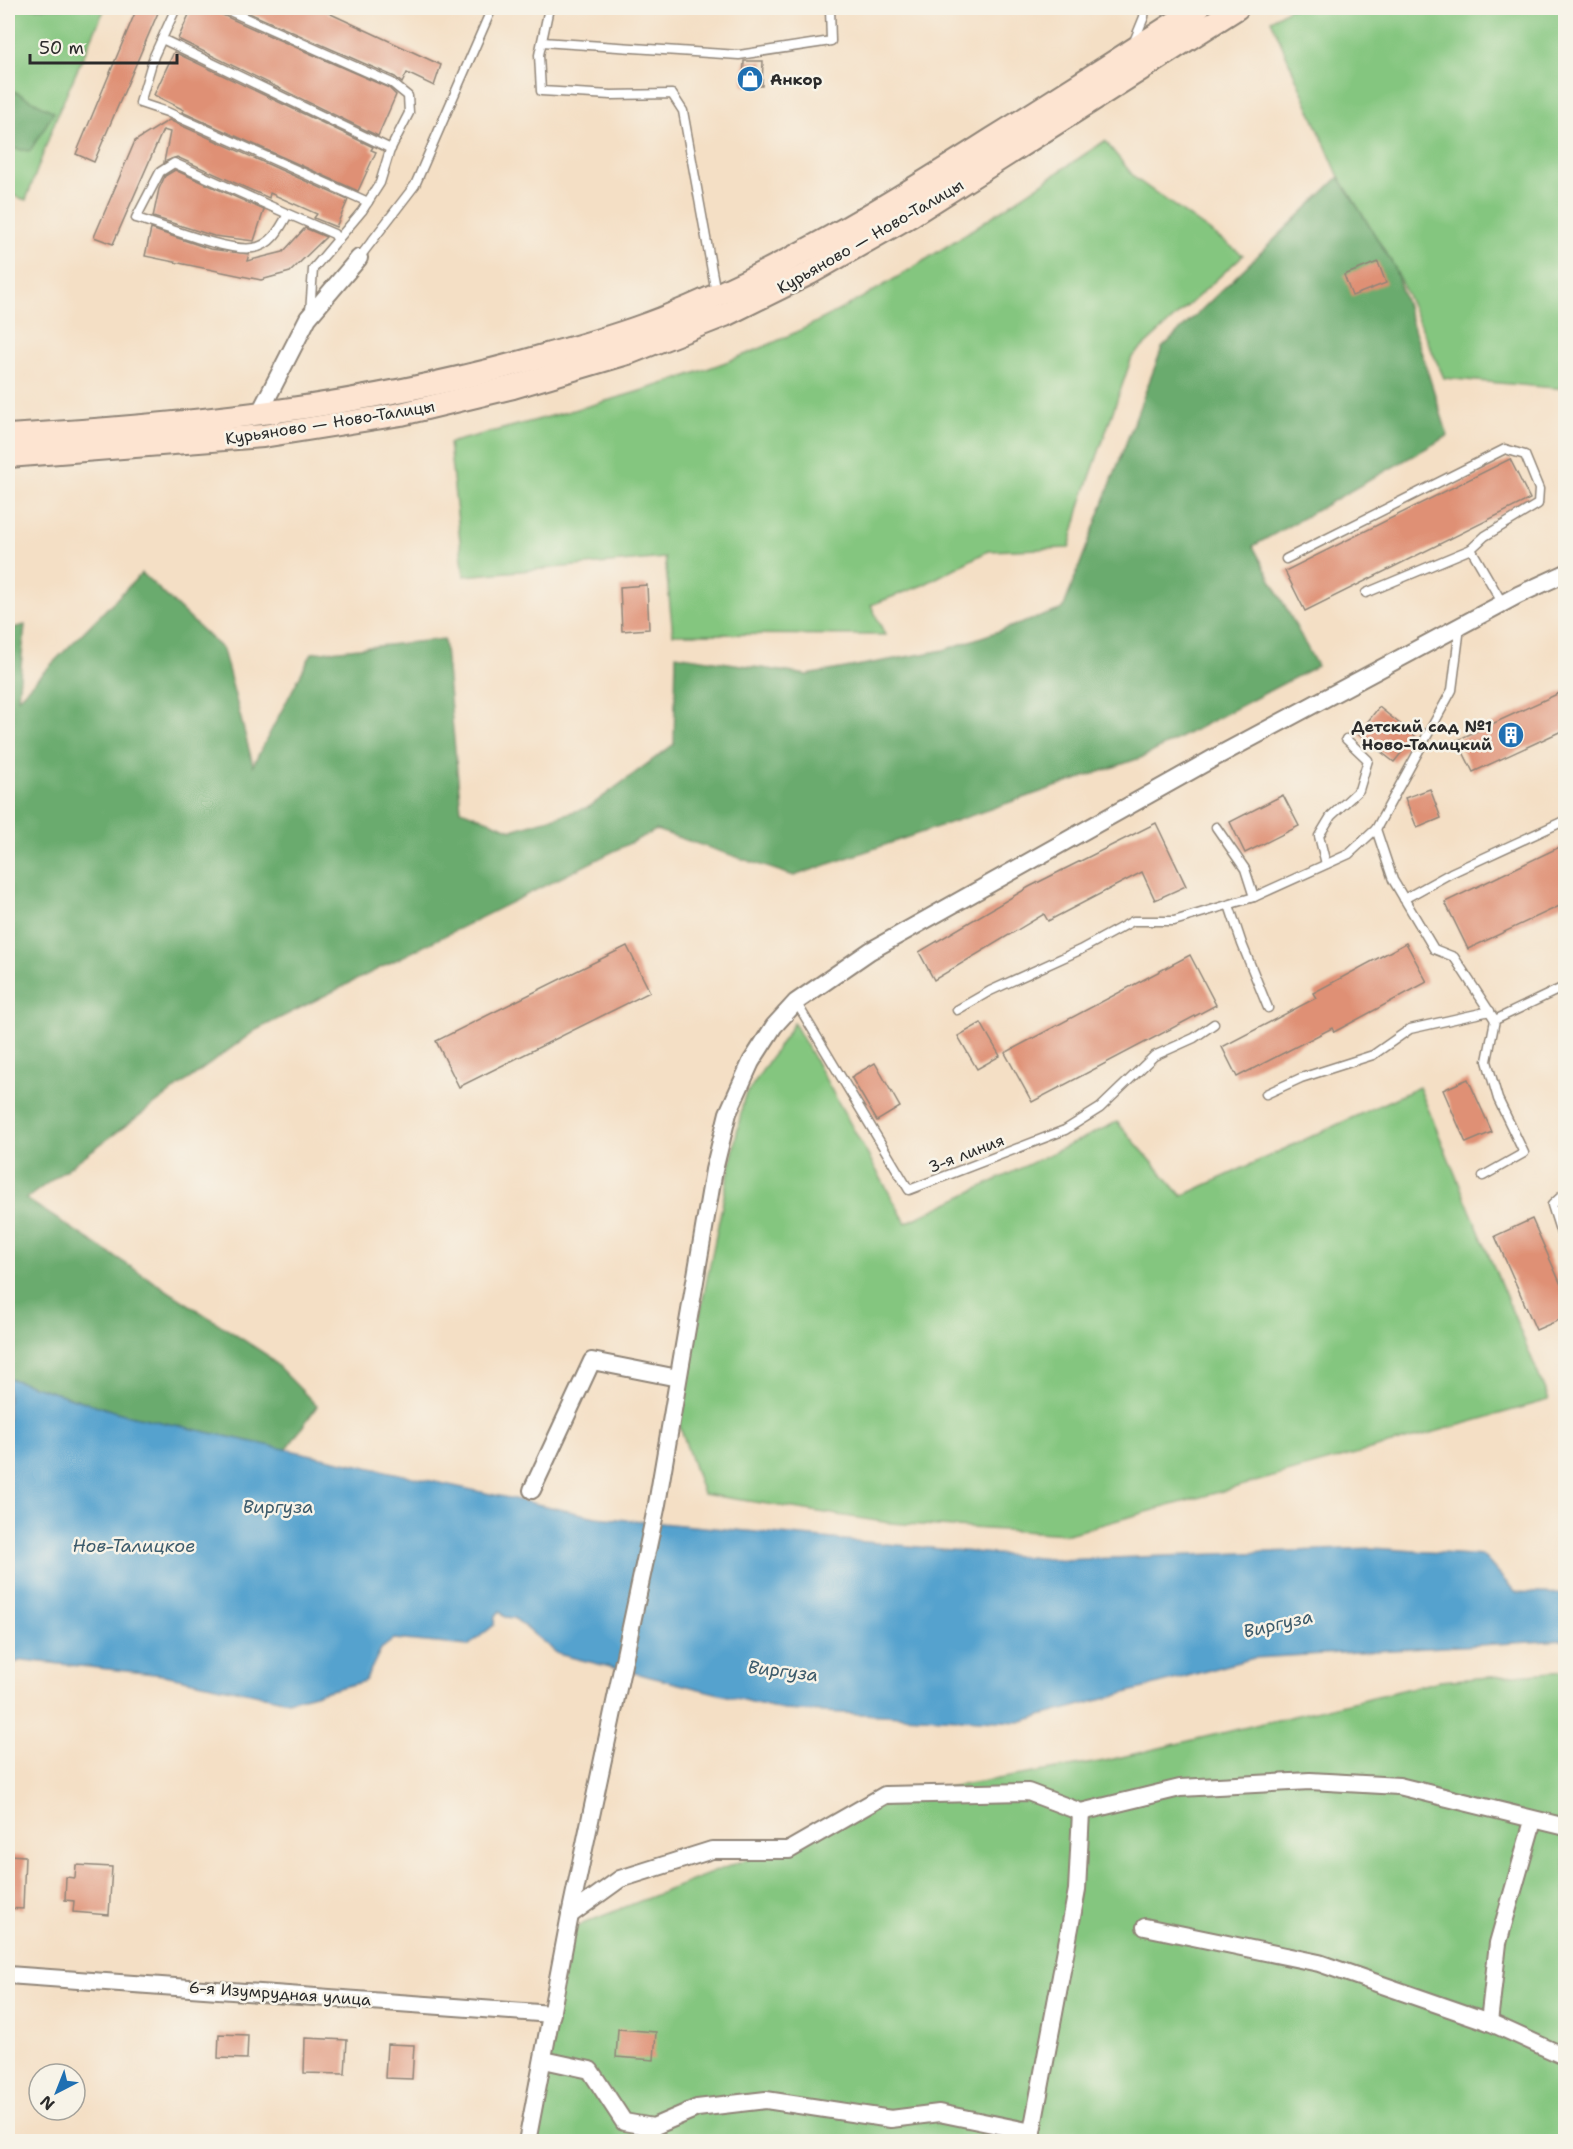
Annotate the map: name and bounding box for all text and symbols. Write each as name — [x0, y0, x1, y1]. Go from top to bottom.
scale bar — [30, 27, 177, 65]
text: 50 m — [39, 36, 84, 60]
shop icon: Анкор — [735, 64, 765, 94]
place label: Анкор — [770, 69, 823, 90]
street label: Курьяново — Ново-Талицы — [773, 174, 967, 298]
street label: Курьяново — Ново-Талицы — [224, 396, 436, 449]
place label: Детский сад №1 Ново-Талицкий — [1352, 716, 1492, 755]
building icon: Детский сад №1 Ново-Талицкий — [1496, 720, 1526, 750]
street label: 3-я линия — [925, 1129, 1007, 1178]
water label: Виргуза — [243, 1495, 313, 1519]
water label: Нов-Талицкое — [73, 1534, 195, 1558]
water label: Виргуза — [1241, 1604, 1315, 1644]
water label: Виргуза — [746, 1655, 820, 1687]
street label: 6-я Изумрудная улица — [188, 1977, 372, 2010]
north arrow — [27, 2062, 87, 2122]
text: N — [36, 2091, 59, 2115]

